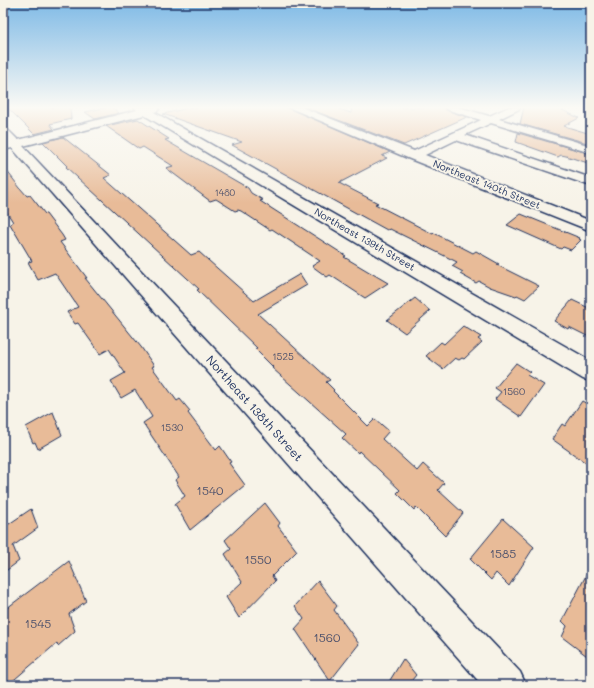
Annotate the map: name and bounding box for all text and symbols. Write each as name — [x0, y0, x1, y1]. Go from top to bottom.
street label: Northeast 140th Street — [431, 156, 543, 212]
house number: 1480 — [215, 187, 236, 198]
street label: Northeast 139th Street — [312, 204, 418, 274]
house number: 1525 — [272, 349, 294, 363]
street label: Northeast 138th Street — [203, 351, 307, 465]
house number: 1560 — [503, 384, 525, 398]
house number: 1530 — [161, 420, 183, 434]
house number: 1540 — [197, 482, 224, 498]
house number: 1585 — [490, 545, 516, 561]
house number: 1550 — [245, 551, 272, 567]
house number: 1545 — [25, 615, 51, 631]
house number: 1560 — [313, 629, 341, 645]

